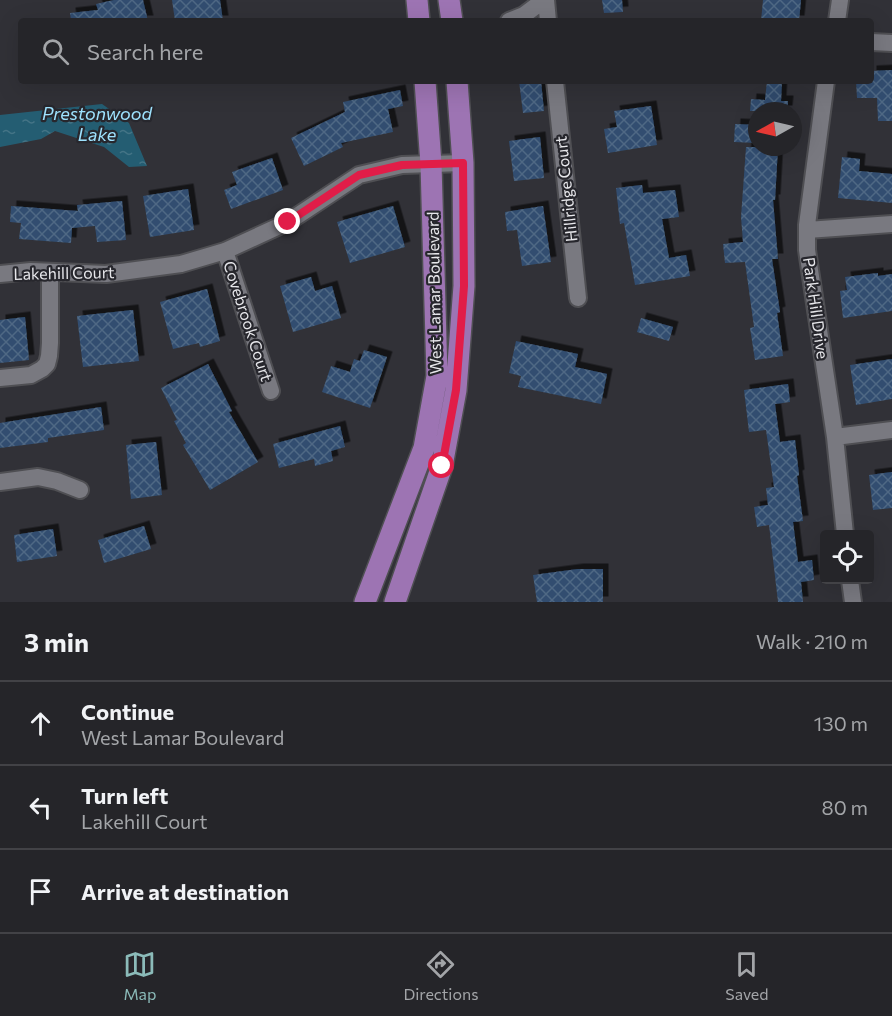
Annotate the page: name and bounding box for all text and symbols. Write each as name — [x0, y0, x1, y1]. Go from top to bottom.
search box — [18, 18, 874, 84]
icon: search — [39, 35, 72, 68]
text: Search here — [87, 38, 203, 65]
water label: Prestonwood Lake — [42, 102, 153, 145]
north arrow — [748, 102, 802, 156]
street label: Hillridge Court — [550, 135, 581, 243]
route end — [274, 208, 300, 234]
street label: West Lamar Boulevard — [423, 211, 444, 375]
street label: Park Hill Drive — [800, 256, 833, 360]
street label: Covebrook Court — [220, 258, 277, 384]
street label: Lakehill Court — [13, 262, 115, 283]
route start — [428, 452, 454, 478]
map controls — [820, 530, 874, 584]
button: locate — [820, 530, 874, 584]
text: 3 min — [24, 626, 89, 657]
text: Walk · 210 m — [756, 629, 868, 653]
text: Continue — [81, 698, 174, 725]
icon: ahead — [24, 707, 57, 740]
text: 130 m — [814, 711, 868, 735]
text: West Lamar Boulevard — [81, 725, 284, 749]
text: Turn left — [81, 782, 168, 809]
icon: left — [24, 791, 57, 824]
text: 80 m — [822, 795, 868, 819]
text: Lakehill Court — [81, 809, 207, 833]
icon: arrive — [24, 875, 57, 908]
text: Arrive at destination — [81, 878, 289, 905]
tab: Map — [123, 948, 156, 1003]
tab: Directions — [403, 948, 478, 1003]
tab: Saved — [725, 948, 769, 1003]

